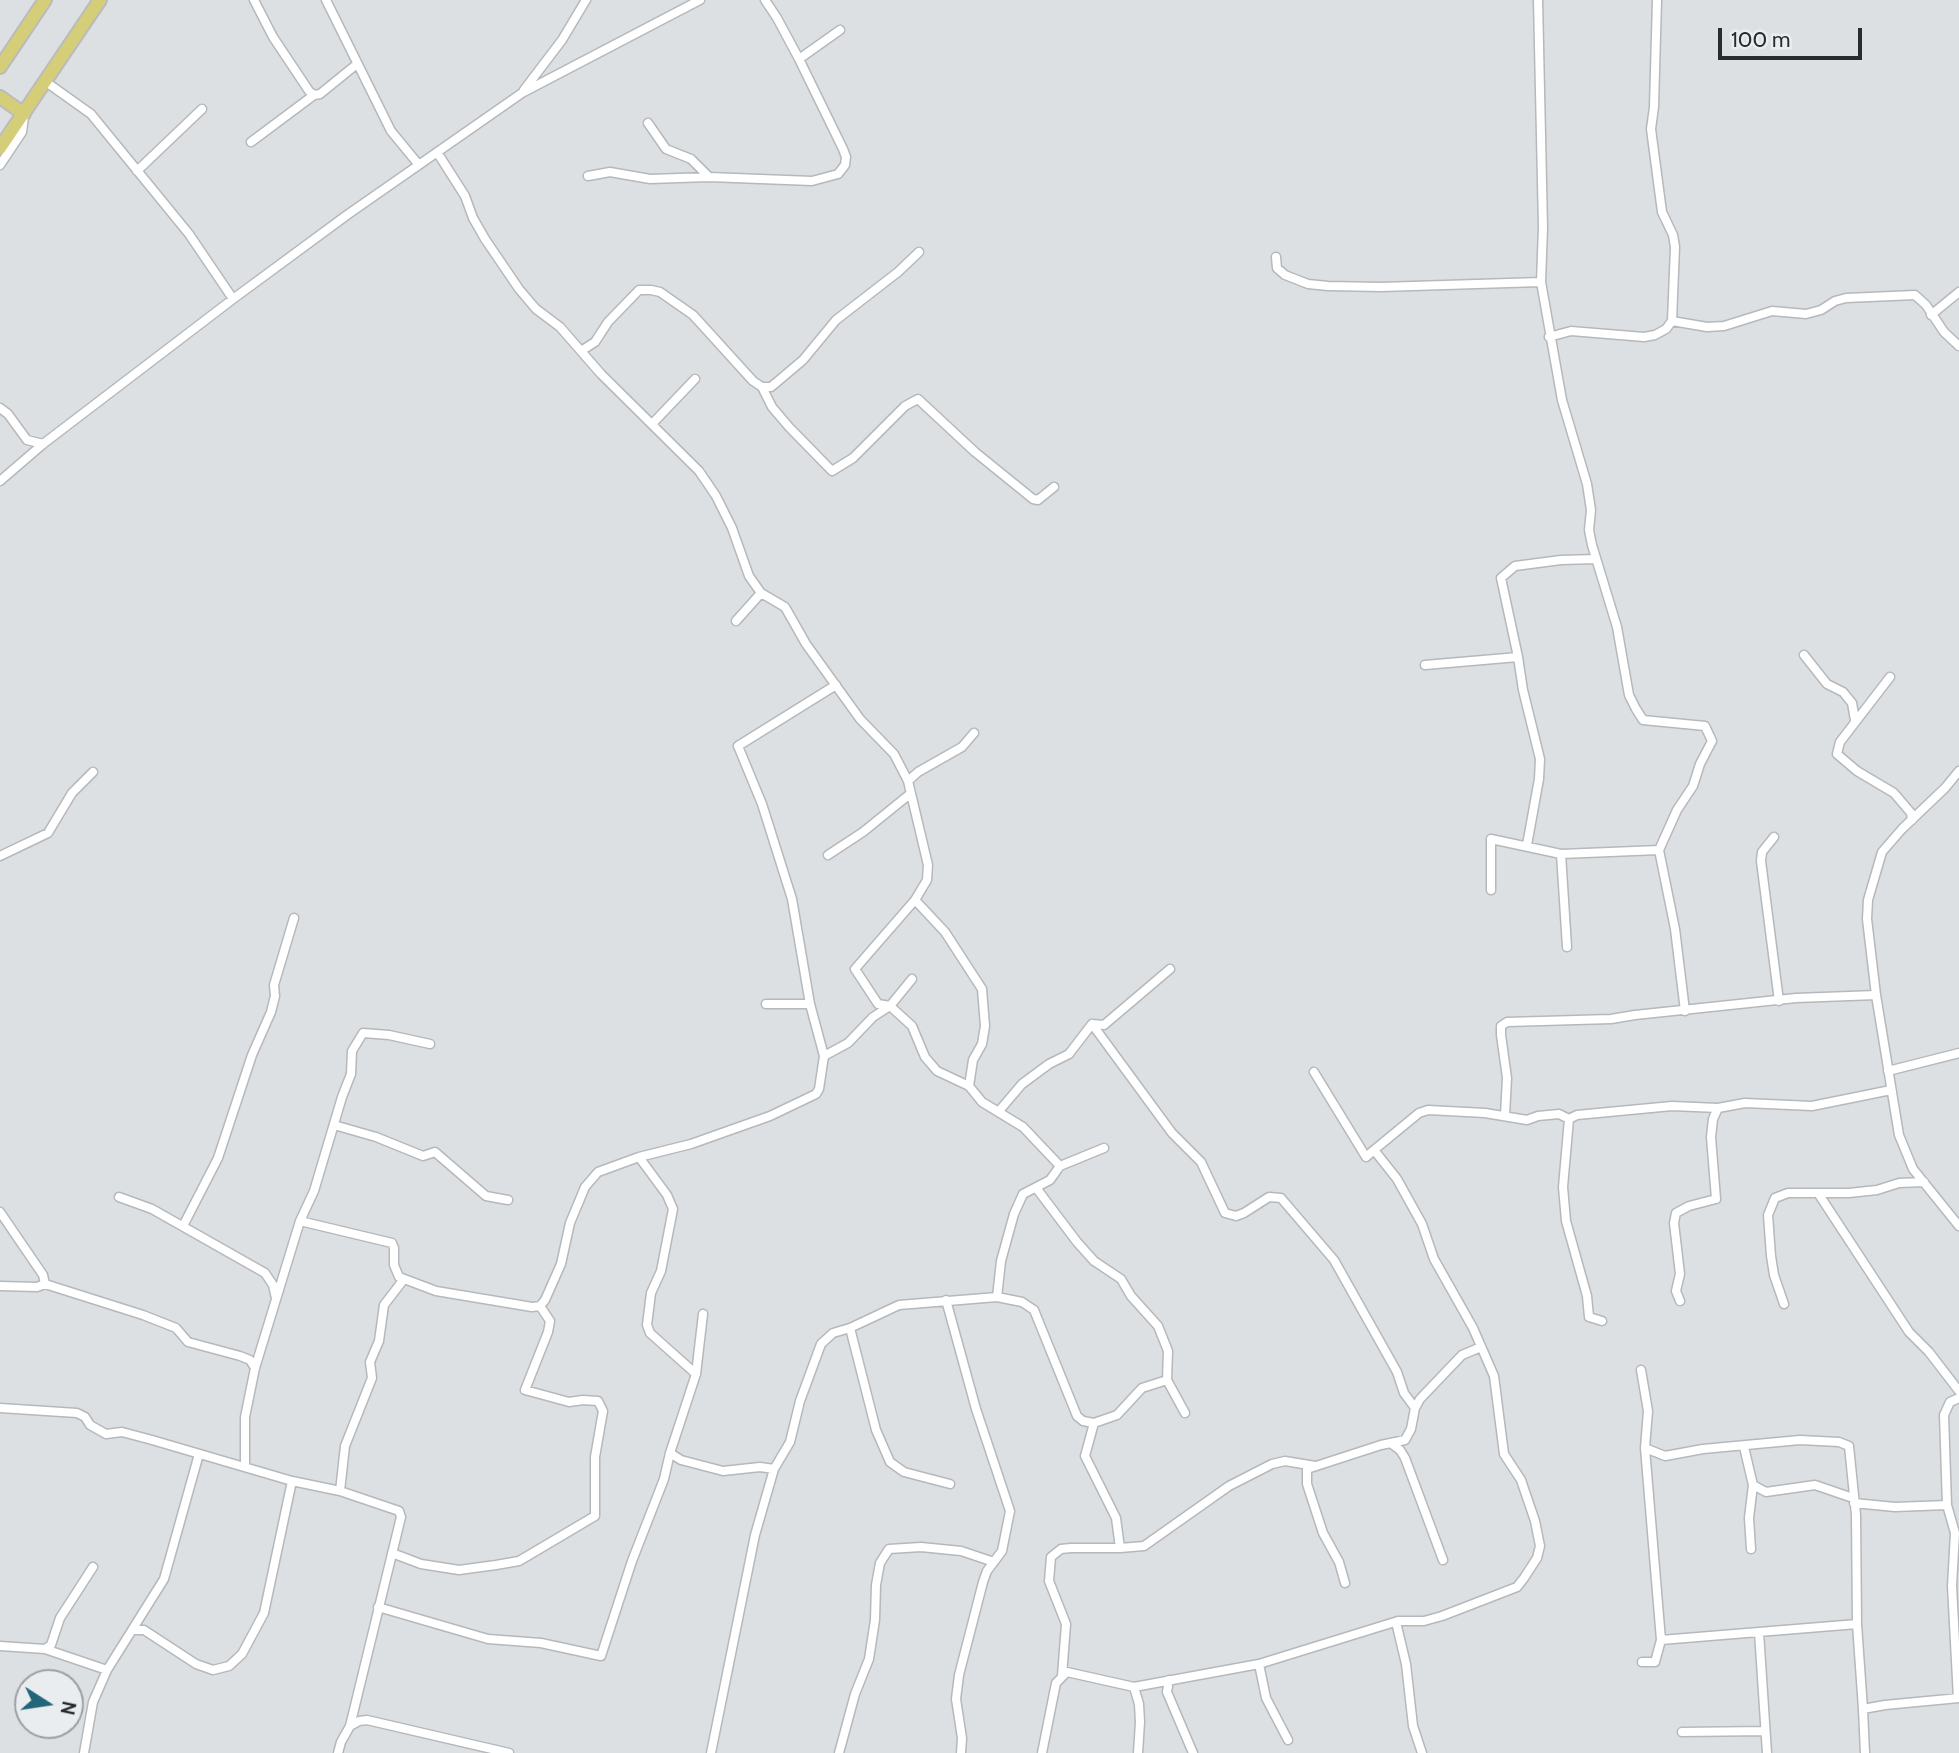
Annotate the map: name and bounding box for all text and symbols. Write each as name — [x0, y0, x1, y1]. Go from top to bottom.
scale bar — [1721, 14, 1864, 58]
text: 100 m — [1731, 27, 1790, 52]
north arrow — [14, 1669, 84, 1739]
text: N — [55, 1699, 81, 1717]

